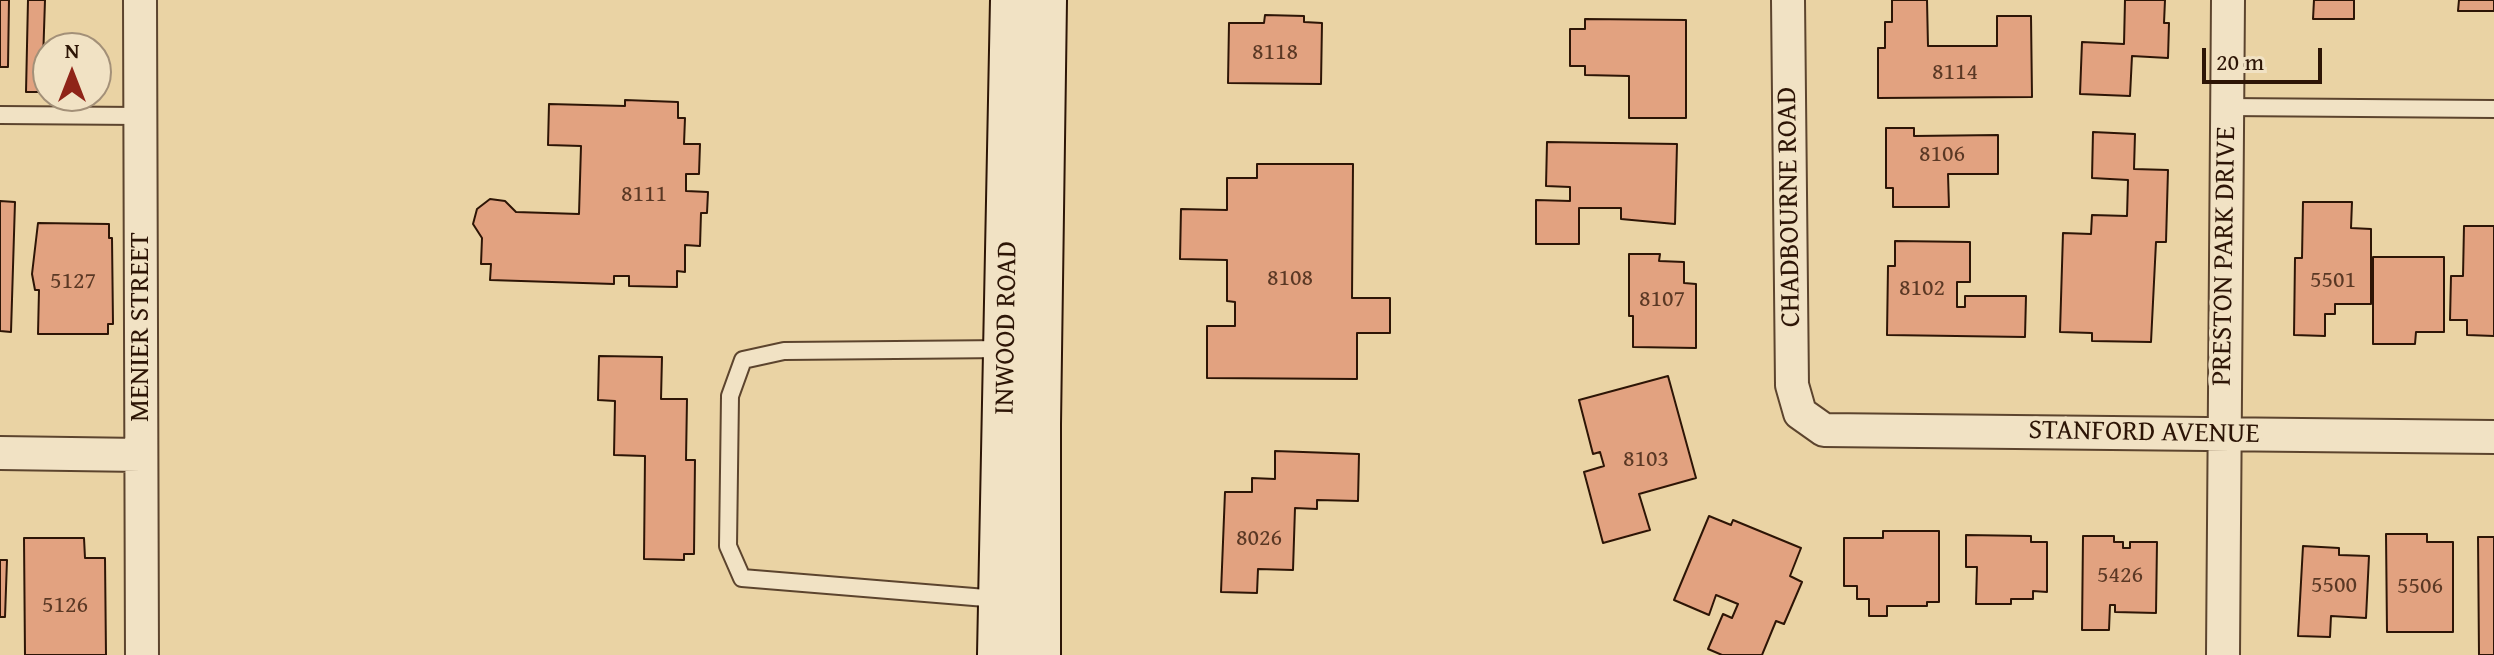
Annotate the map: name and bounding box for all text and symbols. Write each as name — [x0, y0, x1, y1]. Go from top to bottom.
north arrow — [32, 32, 112, 112]
scale bar — [2206, 32, 2326, 82]
text: N — [65, 34, 79, 66]
house number: 8118 — [1252, 39, 1298, 67]
text: 20 m — [2216, 44, 2264, 79]
house number: 8114 — [1932, 59, 1978, 87]
street label: CHADBOURNE ROAD — [1771, 87, 1809, 327]
street label: PRESTON PARK DRIVE — [2206, 126, 2244, 386]
house number: 8106 — [1919, 141, 1965, 169]
house number: 8111 — [621, 181, 667, 209]
street label: MENIER STREET — [124, 232, 158, 422]
street label: INWOOD ROAD — [989, 241, 1025, 415]
house number: 8108 — [1267, 265, 1313, 293]
house number: 5501 — [2310, 267, 2356, 295]
house number: 5127 — [50, 268, 96, 296]
house number: 8102 — [1899, 275, 1945, 303]
house number: 8107 — [1639, 286, 1685, 314]
street label: STANFORD AVENUE — [2028, 414, 2260, 452]
house number: 8103 — [1623, 446, 1669, 474]
house number: 8026 — [1236, 525, 1282, 553]
house number: 5426 — [2097, 562, 2143, 590]
house number: 5500 — [2311, 572, 2357, 600]
house number: 5506 — [2397, 573, 2443, 601]
house number: 5126 — [42, 592, 88, 620]

